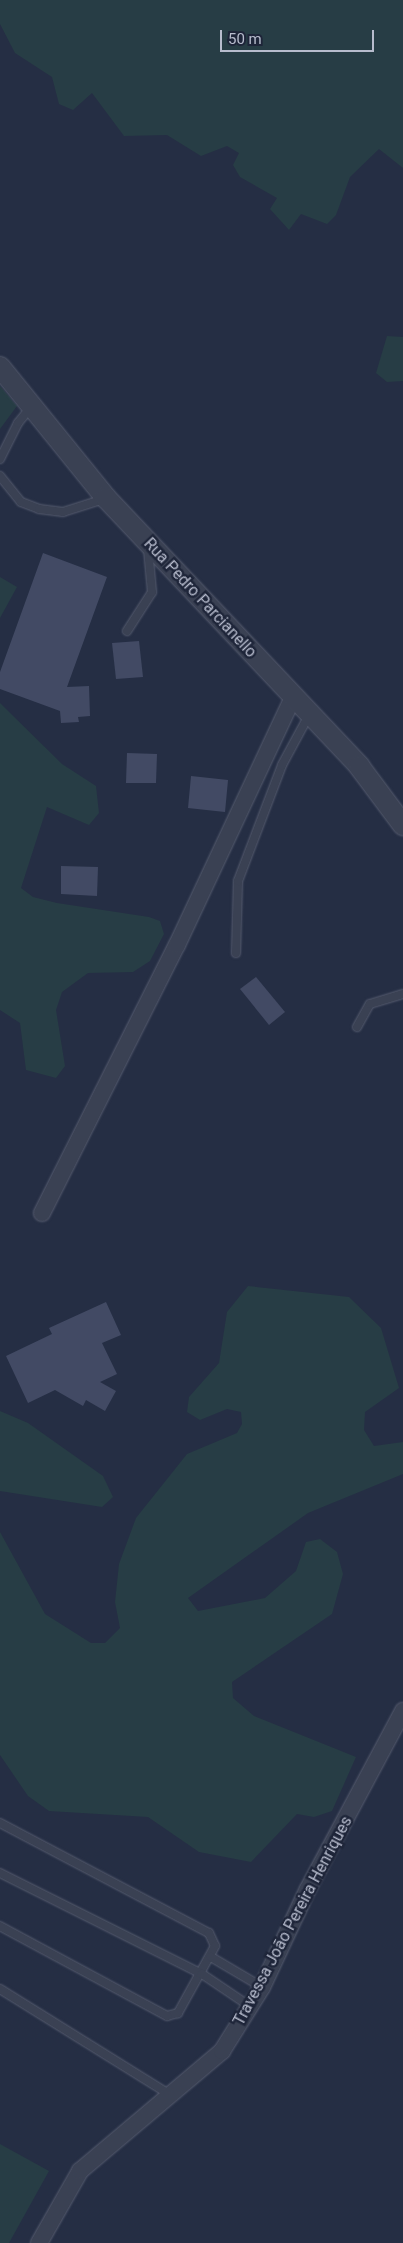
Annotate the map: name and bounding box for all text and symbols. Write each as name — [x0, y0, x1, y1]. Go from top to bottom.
scale bar — [223, 20, 377, 52]
text: 50 m — [228, 30, 262, 48]
street label: Rua Pedro Parcianello — [140, 534, 260, 662]
street label: Travessa João Pereira Henriques — [230, 1813, 356, 2029]

